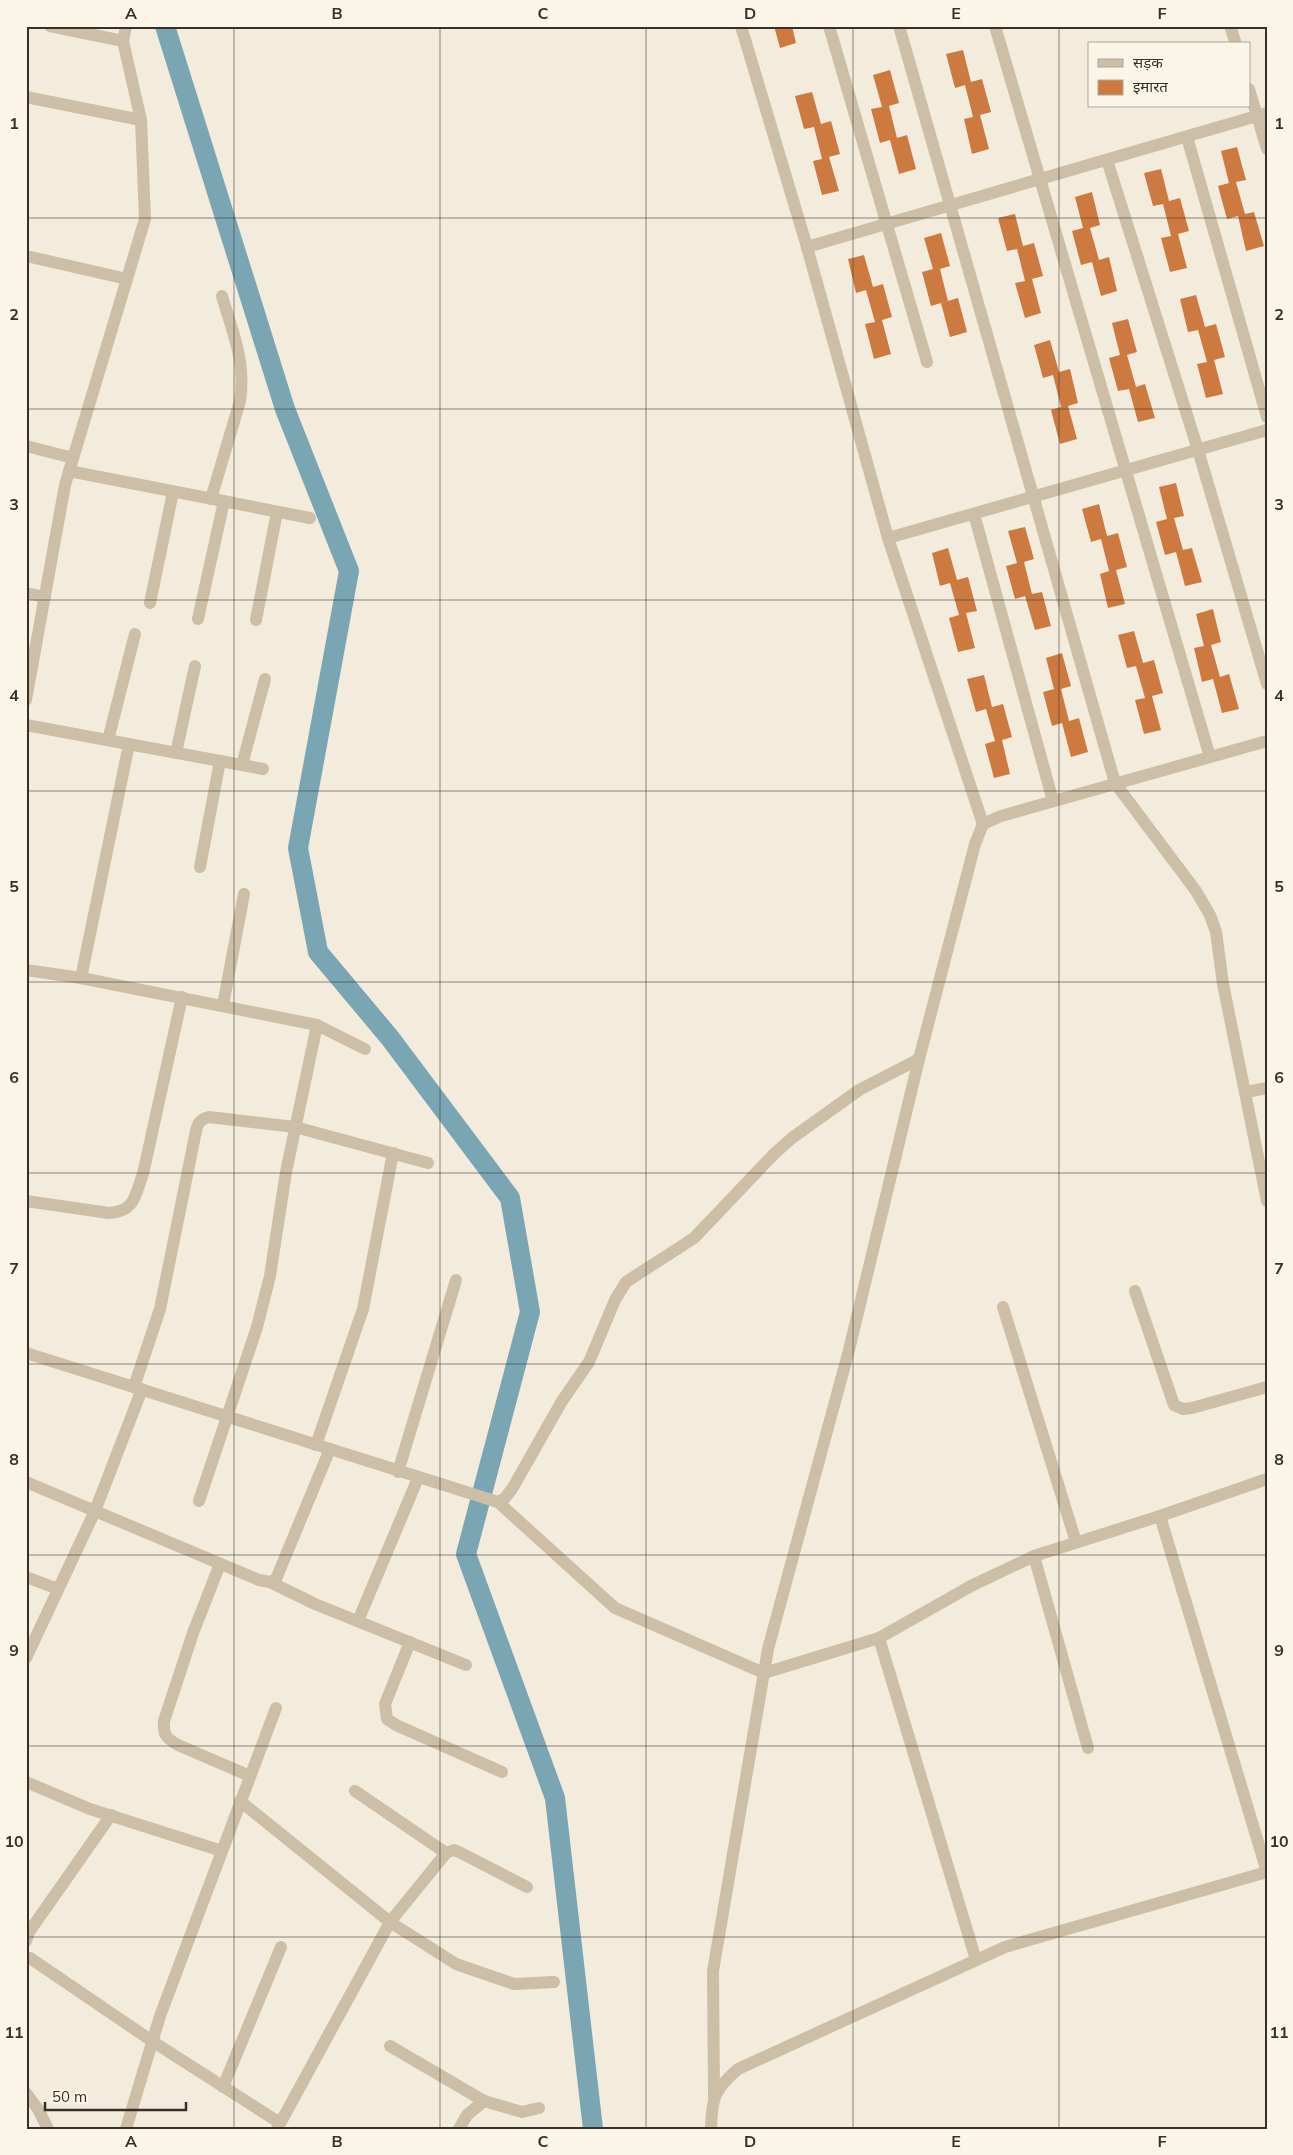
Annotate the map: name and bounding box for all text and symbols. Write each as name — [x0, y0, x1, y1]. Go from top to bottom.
text: A — [125, 3, 137, 23]
text: B — [331, 3, 343, 23]
text: C — [538, 3, 549, 23]
text: D — [744, 3, 756, 23]
text: E — [951, 3, 961, 23]
text: F — [1157, 3, 1167, 23]
legend — [1088, 42, 1250, 108]
text: सड़क — [1133, 53, 1163, 72]
text: इमारत — [1133, 77, 1168, 96]
text: 1 — [9, 113, 19, 133]
text: 1 — [1274, 113, 1284, 133]
text: 2 — [9, 304, 19, 324]
text: 2 — [1274, 304, 1284, 324]
text: 3 — [9, 494, 19, 514]
text: 3 — [1274, 494, 1284, 514]
text: 4 — [9, 685, 19, 705]
text: 4 — [1274, 685, 1284, 705]
text: 5 — [9, 876, 19, 896]
text: 5 — [1274, 876, 1284, 896]
text: 6 — [9, 1067, 19, 1087]
text: 6 — [1274, 1067, 1284, 1087]
text: 7 — [9, 1258, 19, 1278]
text: 7 — [1274, 1258, 1284, 1278]
text: 8 — [9, 1449, 19, 1469]
text: 8 — [1274, 1449, 1284, 1469]
text: 9 — [9, 1640, 19, 1660]
text: 9 — [1274, 1640, 1284, 1660]
text: 10 — [4, 1831, 24, 1851]
text: 10 — [1269, 1831, 1289, 1851]
text: 11 — [4, 2022, 24, 2042]
text: 11 — [1269, 2022, 1289, 2042]
scale bar — [45, 2080, 186, 2112]
text: 50 m — [52, 2087, 87, 2106]
text: A — [125, 2131, 137, 2151]
text: B — [331, 2131, 343, 2151]
text: C — [538, 2131, 549, 2151]
text: D — [744, 2131, 756, 2151]
text: E — [951, 2131, 961, 2151]
text: F — [1157, 2131, 1167, 2151]

